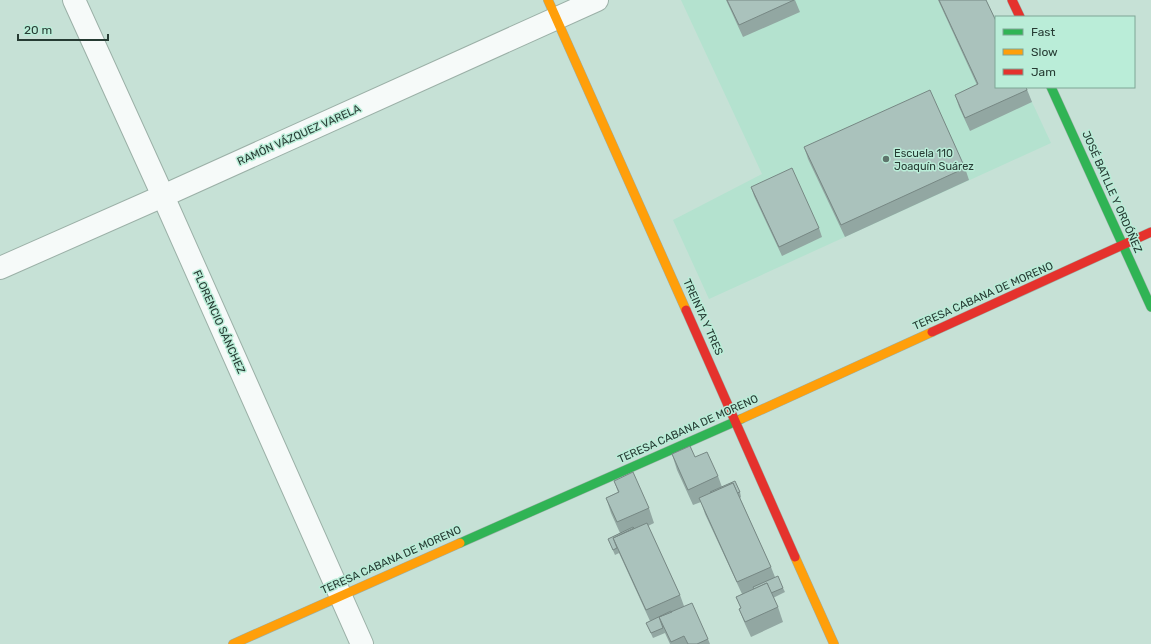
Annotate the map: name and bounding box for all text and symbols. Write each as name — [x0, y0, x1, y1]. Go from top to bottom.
scale bar — [18, 16, 108, 42]
legend — [995, 16, 1135, 88]
text: 20 m — [24, 23, 52, 37]
text: Fast — [1031, 25, 1055, 39]
text: Slow — [1031, 45, 1058, 59]
text: Jam — [1031, 65, 1056, 79]
street label: RAMÓN VÁZQUEZ VARELA — [235, 102, 363, 168]
street label: JOSÉ BATLLE Y ORDÓÑEZ — [1079, 129, 1145, 255]
place label: Escuela 110 Joaquín Suárez — [894, 147, 974, 173]
marker: Escuela 110 Joaquín Suárez — [881, 154, 891, 164]
street label: TERESA CABANA DE MORENO — [911, 259, 1055, 333]
street label: FLORENCIO SÁNCHEZ — [190, 268, 248, 376]
street label: TREINTA Y TRES — [680, 277, 726, 357]
street label: TERESA CABANA DE MORENO — [616, 392, 760, 466]
street label: TERESA CABANA DE MORENO — [319, 523, 463, 597]

